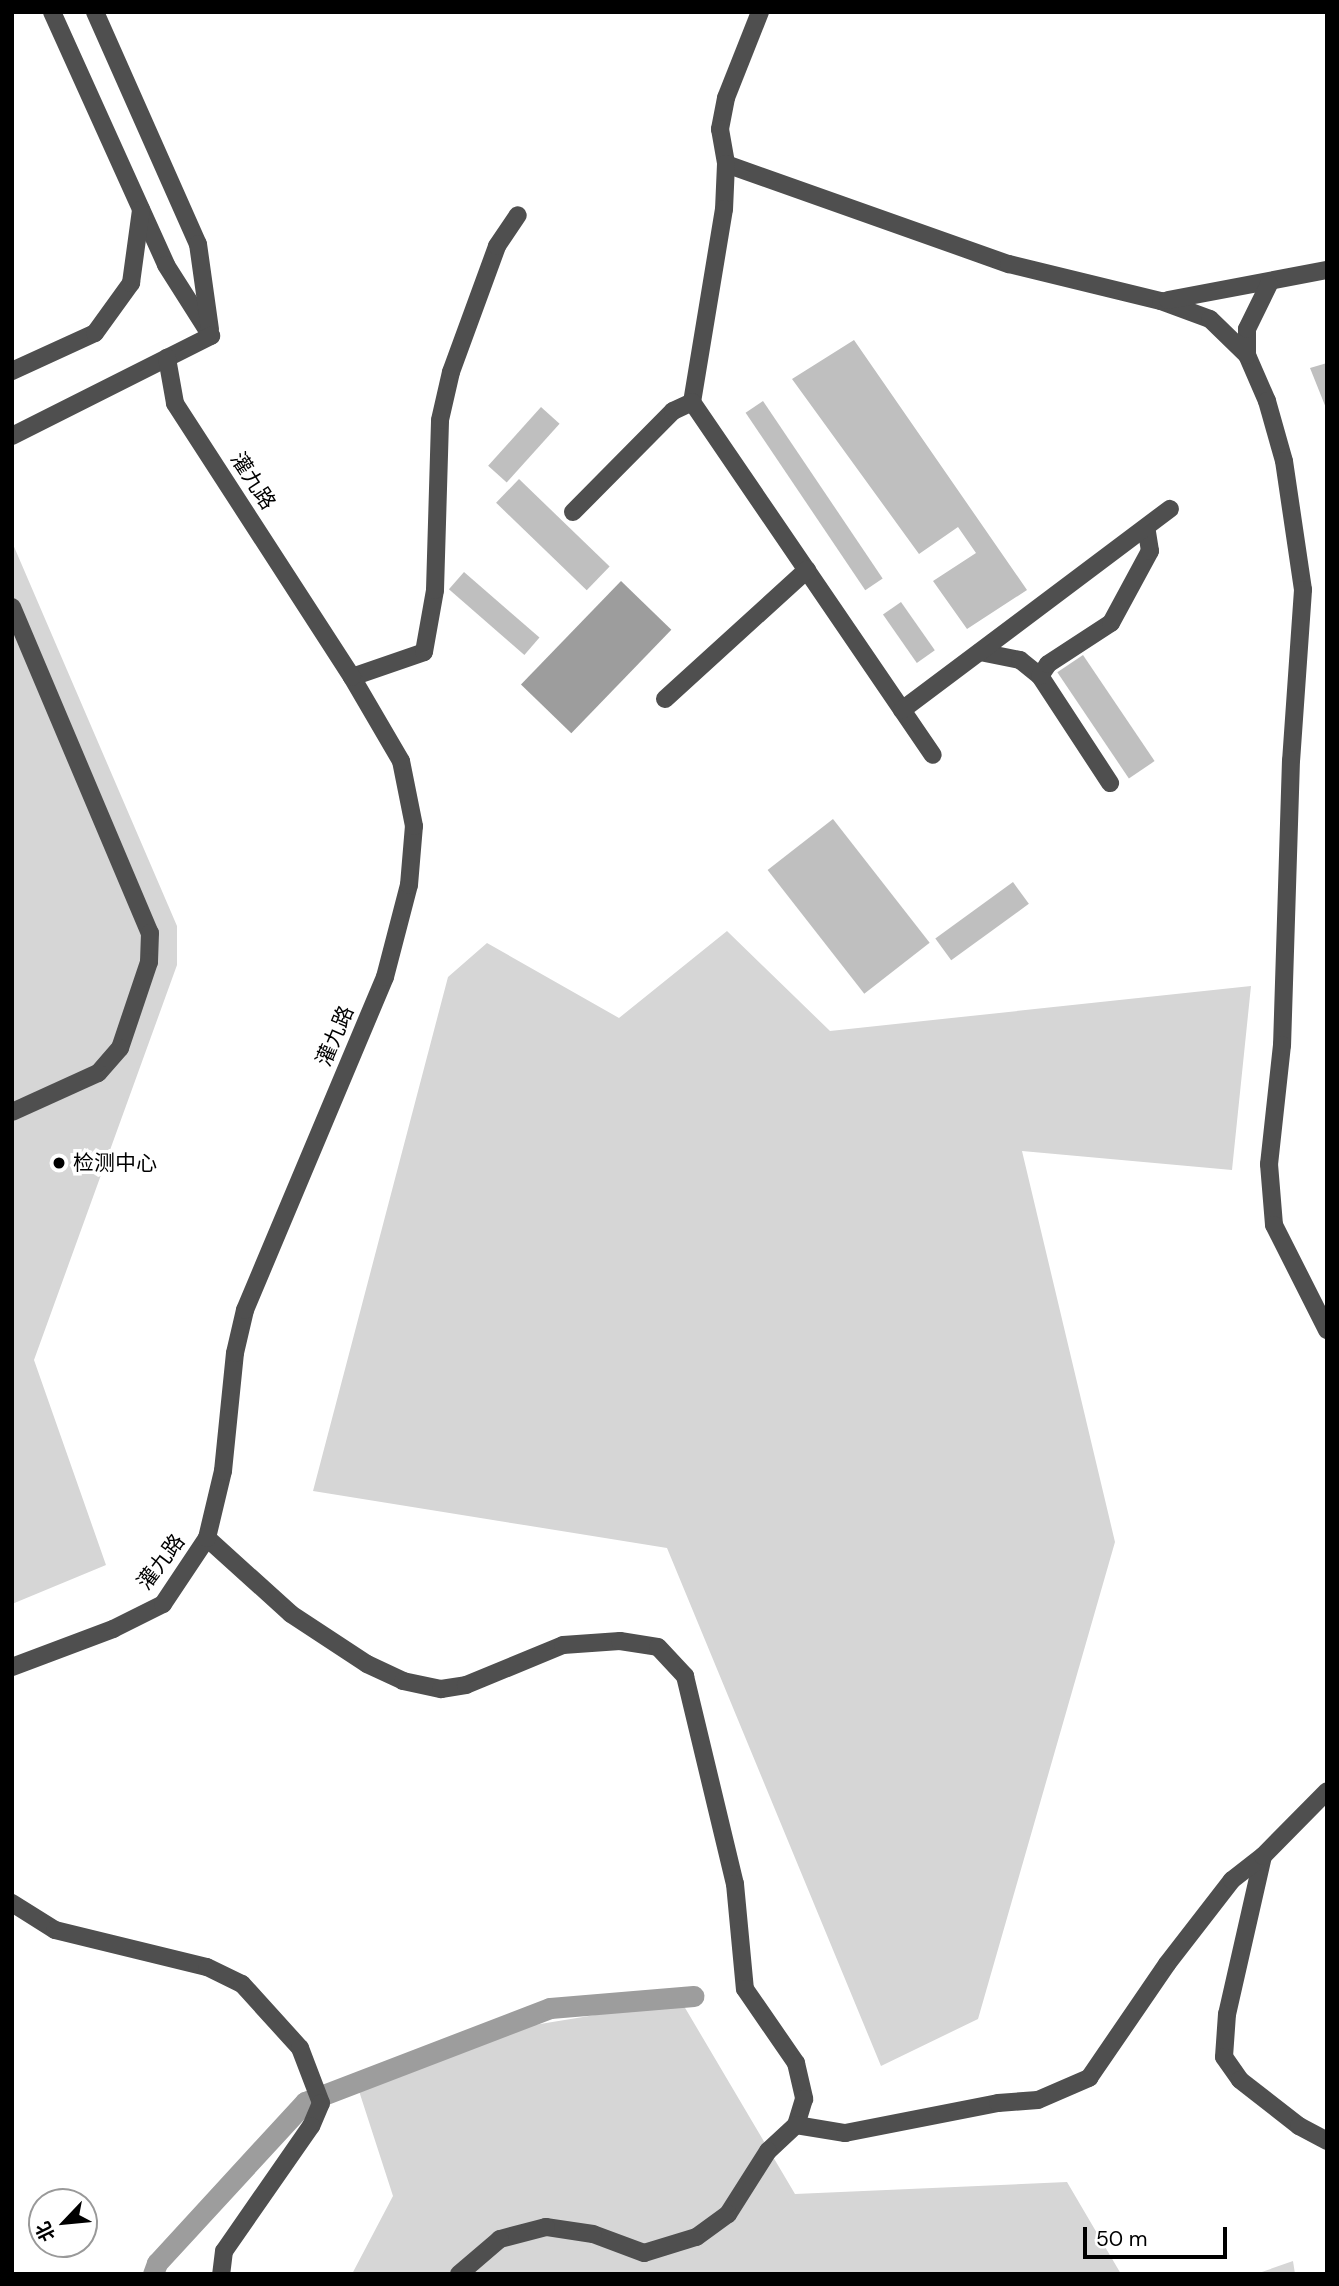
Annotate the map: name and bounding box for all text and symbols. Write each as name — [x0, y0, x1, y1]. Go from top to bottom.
street label: 灌九路 — [225, 448, 281, 514]
street label: 灌九路 — [311, 1002, 359, 1070]
place label: 检测中心 — [73, 1150, 157, 1176]
marker: 检测中心 — [51, 1155, 67, 1171]
street label: 灌九路 — [132, 1529, 190, 1595]
north arrow — [28, 2188, 98, 2258]
scale bar — [1087, 2212, 1230, 2256]
text: 北 — [30, 2218, 61, 2246]
text: 50 m — [1096, 2225, 1147, 2253]

